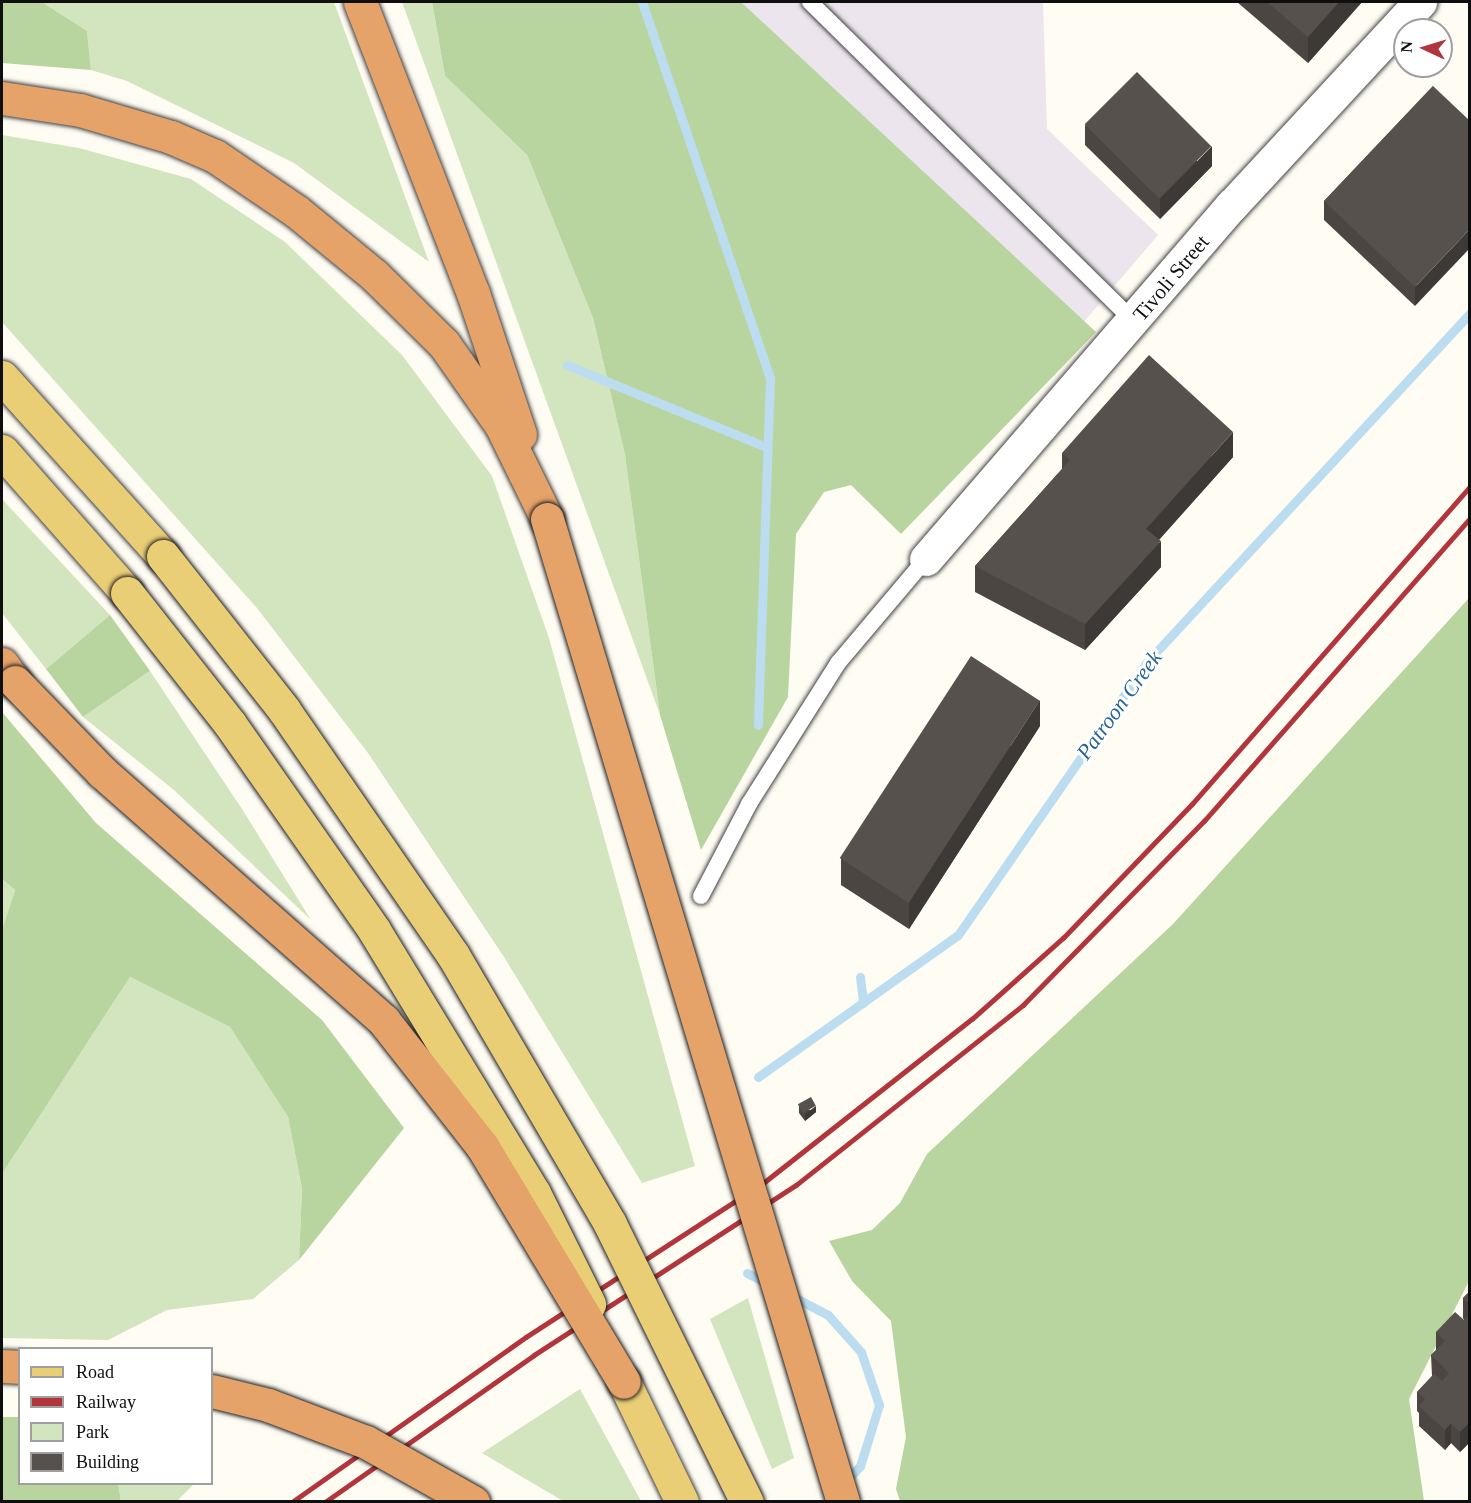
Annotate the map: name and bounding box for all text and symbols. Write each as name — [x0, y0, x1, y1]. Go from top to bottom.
north arrow — [1393, 18, 1453, 78]
text: N — [1398, 40, 1415, 53]
street label: Tivoli Street — [1128, 230, 1214, 326]
water label: Patroon Creek — [1071, 645, 1167, 765]
legend — [18, 1347, 213, 1485]
text: Road — [76, 1362, 114, 1382]
text: Railway — [76, 1392, 136, 1412]
text: Park — [76, 1422, 109, 1442]
text: Building — [76, 1452, 139, 1472]

